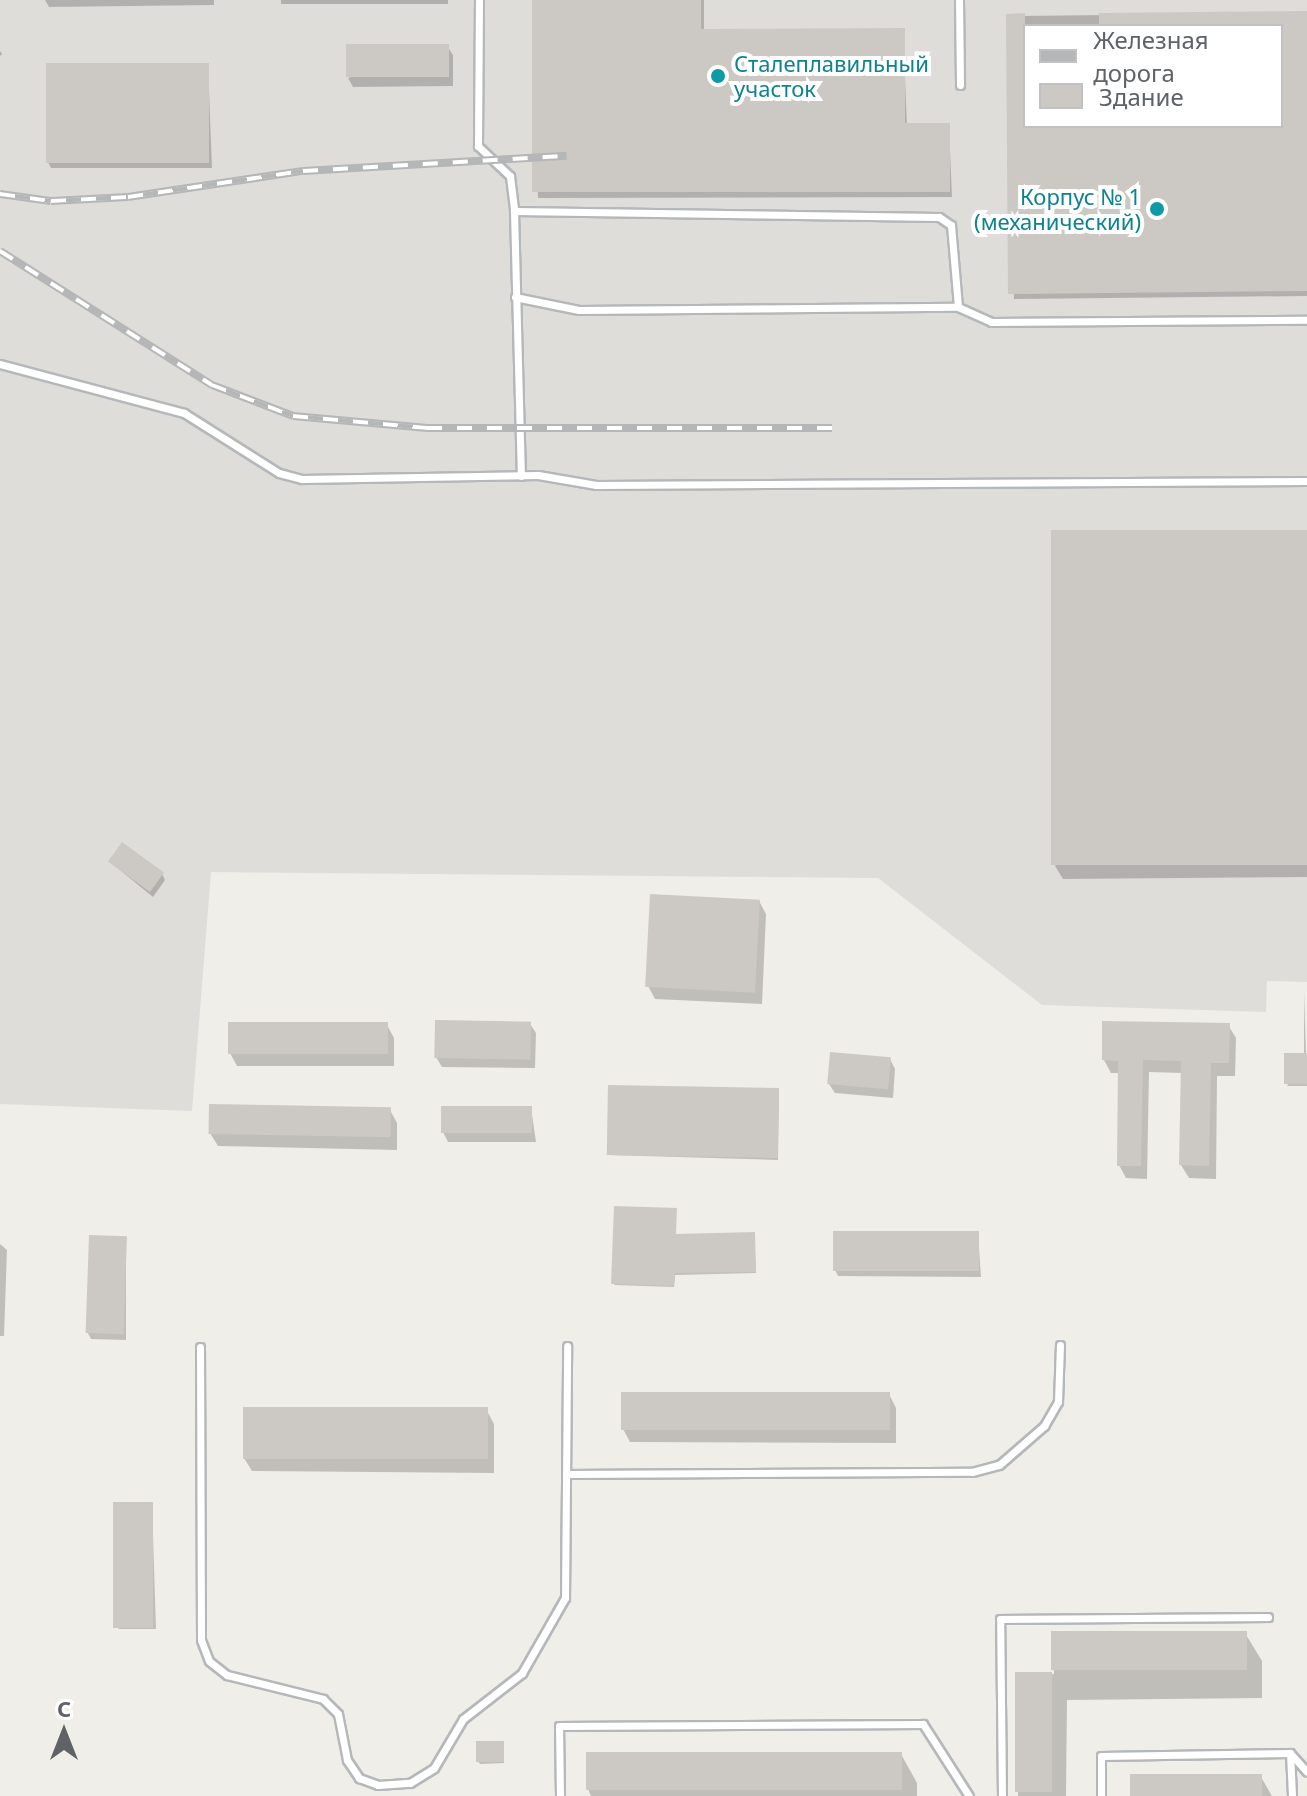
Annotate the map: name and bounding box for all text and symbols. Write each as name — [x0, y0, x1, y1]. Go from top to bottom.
text: Железная дорога — [1093, 23, 1209, 89]
legend — [1023, 24, 1283, 128]
place label: Сталеплавильный участок — [734, 50, 929, 102]
marker: Сталеплавильный участок — [709, 67, 727, 85]
text: Здание — [1099, 80, 1184, 113]
place label: Корпус № 1 (механический) — [974, 183, 1141, 234]
marker: Корпус № 1 (механический) — [1148, 200, 1166, 218]
north arrow — [24, 1692, 104, 1772]
text: С — [57, 1693, 71, 1723]

